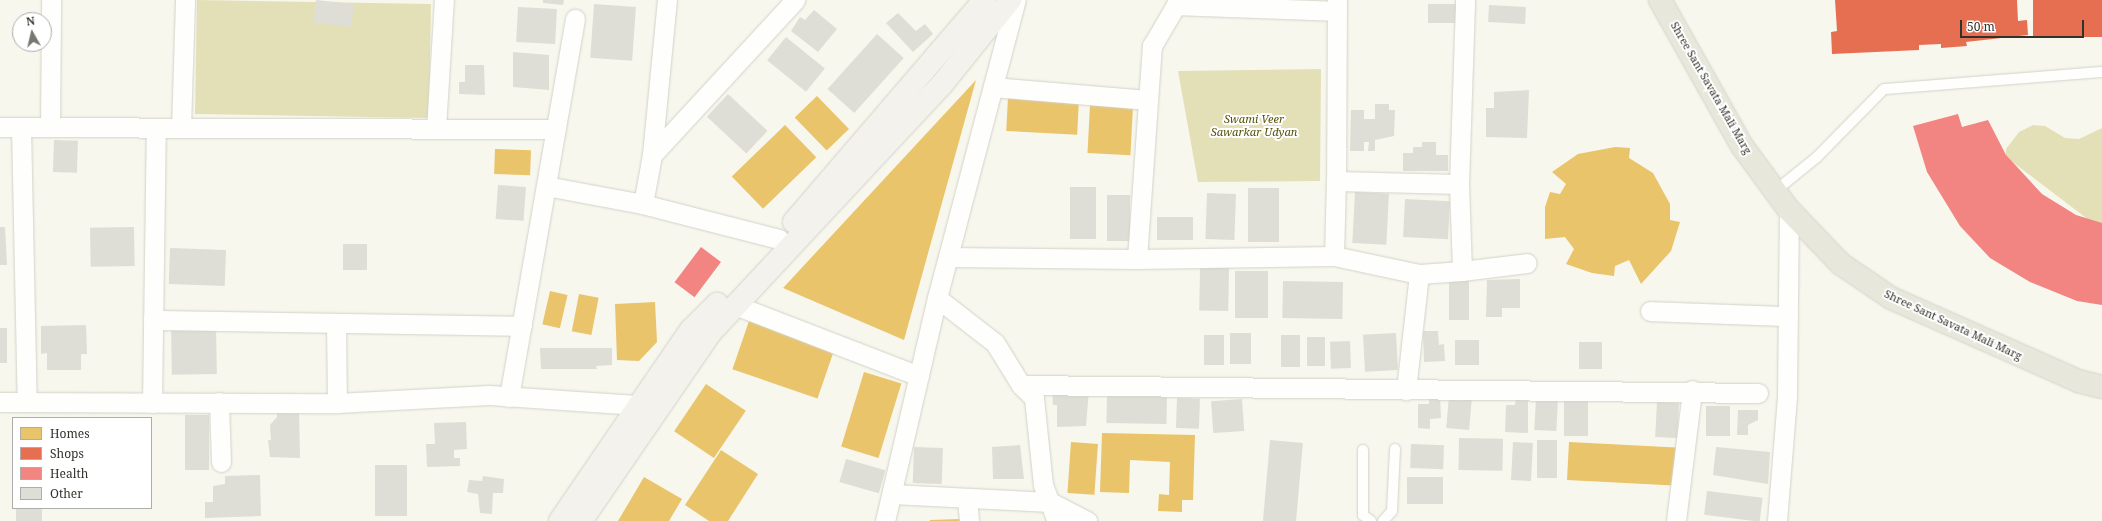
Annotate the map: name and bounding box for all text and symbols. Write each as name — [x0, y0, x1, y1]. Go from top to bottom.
north arrow — [12, 12, 52, 52]
scale bar — [1962, 12, 2086, 38]
text: N — [25, 13, 36, 29]
text: 50 m — [1967, 18, 1995, 35]
street label: Shree Sant Savata Mali Marg — [1668, 20, 1754, 156]
park label: Swami Veer Sawarkar Udyan — [1211, 113, 1297, 139]
street label: Shree Sant Savata Mali Marg — [1882, 287, 2024, 363]
legend — [12, 417, 152, 509]
text: Homes — [50, 425, 90, 442]
text: Shops — [50, 445, 84, 462]
text: Health — [50, 465, 88, 482]
text: Other — [50, 485, 83, 502]

